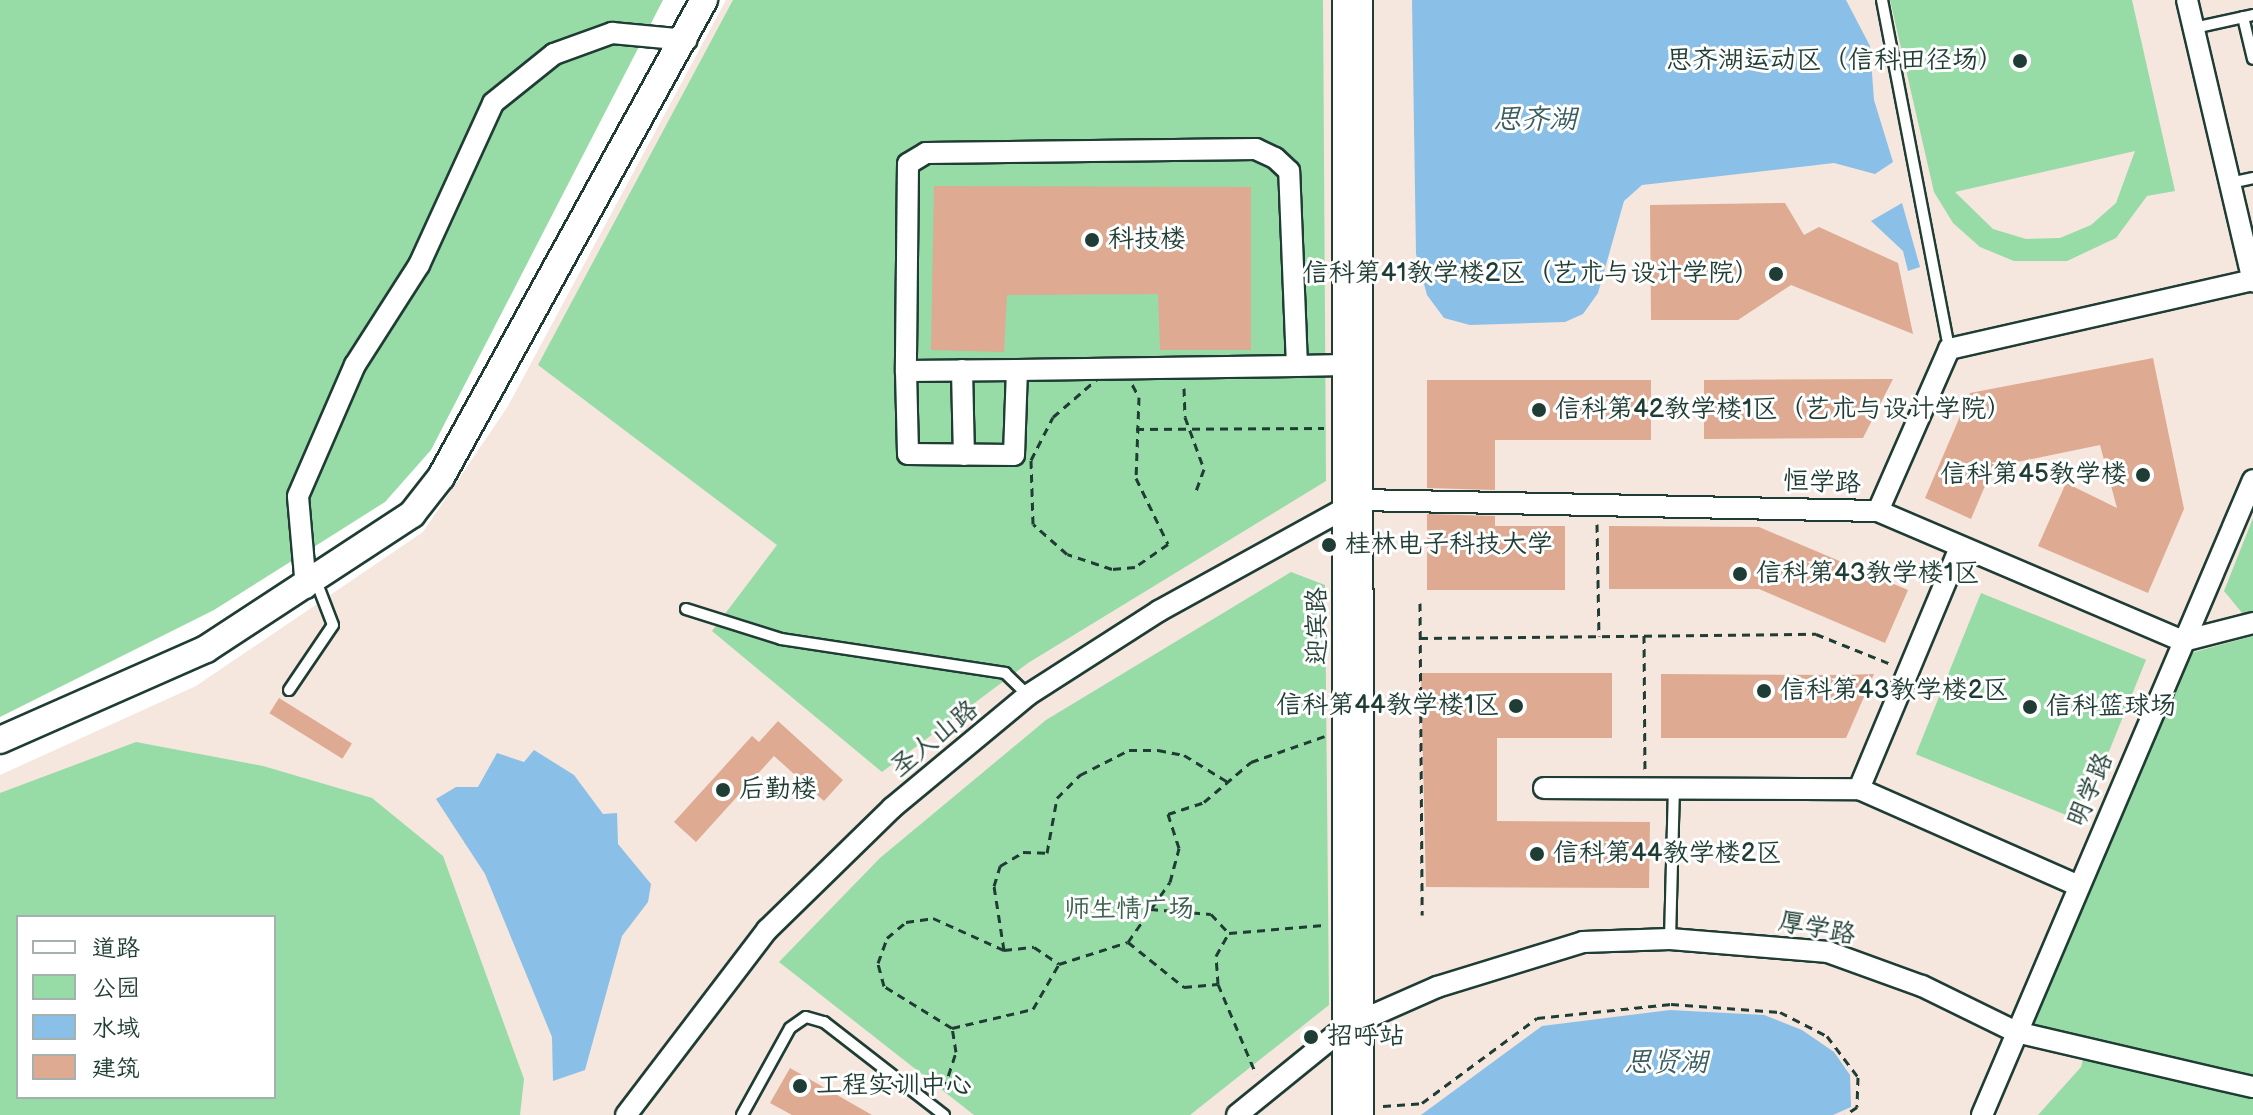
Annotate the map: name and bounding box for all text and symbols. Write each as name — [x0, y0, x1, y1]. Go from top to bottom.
place label: 思齐湖运动区（信科田径场） — [1666, 45, 2004, 77]
marker: 思齐湖运动区（信科田径场） — [2011, 52, 2029, 70]
water label: 思齐湖 — [1493, 103, 1577, 137]
place label: 科技楼 — [1108, 224, 1186, 256]
marker: 科技楼 — [1083, 231, 1101, 249]
place label: 信科第41教学楼2区（艺术与设计学院） — [1303, 258, 1760, 290]
marker: 信科第41教学楼2区（艺术与设计学院） — [1767, 265, 1785, 283]
place label: 信科第42教学楼1区（艺术与设计学院） — [1555, 394, 2012, 426]
marker: 信科第42教学楼1区（艺术与设计学院） — [1530, 401, 1548, 419]
place label: 信科第45教学楼 — [1940, 459, 2127, 491]
street label: 恒学路 — [1782, 466, 1862, 500]
marker: 信科第45教学楼 — [2134, 466, 2152, 484]
place label: 桂林电子科技大学 — [1345, 529, 1553, 561]
marker: 桂林电子科技大学 — [1320, 536, 1338, 554]
place label: 信科第43教学楼1区 — [1756, 558, 1980, 590]
marker: 信科第43教学楼1区 — [1731, 565, 1749, 583]
street label: 迎宾路 — [1302, 587, 1334, 665]
place label: 信科第43教学楼2区 — [1780, 675, 2009, 707]
marker: 信科第43教学楼2区 — [1755, 682, 1773, 700]
place label: 信科第44教学楼1区 — [1276, 690, 1500, 722]
place label: 信科篮球场 — [2046, 691, 2176, 723]
street label: 圣人山路 — [885, 694, 985, 784]
marker: 信科第44教学楼1区 — [1507, 697, 1525, 715]
marker: 信科篮球场 — [2021, 698, 2039, 716]
street label: 明学路 — [2061, 748, 2121, 832]
place label: 后勤楼 — [739, 774, 817, 806]
marker: 后勤楼 — [714, 781, 732, 799]
place label: 信科第44教学楼2区 — [1553, 838, 1782, 870]
marker: 信科第44教学楼2区 — [1528, 845, 1546, 863]
park label: 师生情广场 — [1064, 894, 1194, 926]
street label: 厚学路 — [1776, 906, 1858, 952]
legend — [16, 915, 276, 1099]
text: 道路 — [92, 934, 140, 963]
text: 公园 — [92, 974, 140, 1003]
text: 水域 — [92, 1014, 140, 1043]
place label: 招呼站 — [1327, 1021, 1405, 1053]
marker: 招呼站 — [1302, 1028, 1320, 1046]
water label: 思贤湖 — [1624, 1046, 1708, 1080]
text: 建筑 — [92, 1054, 140, 1083]
place label: 工程实训中心 — [816, 1070, 972, 1102]
marker: 工程实训中心 — [791, 1077, 809, 1095]

